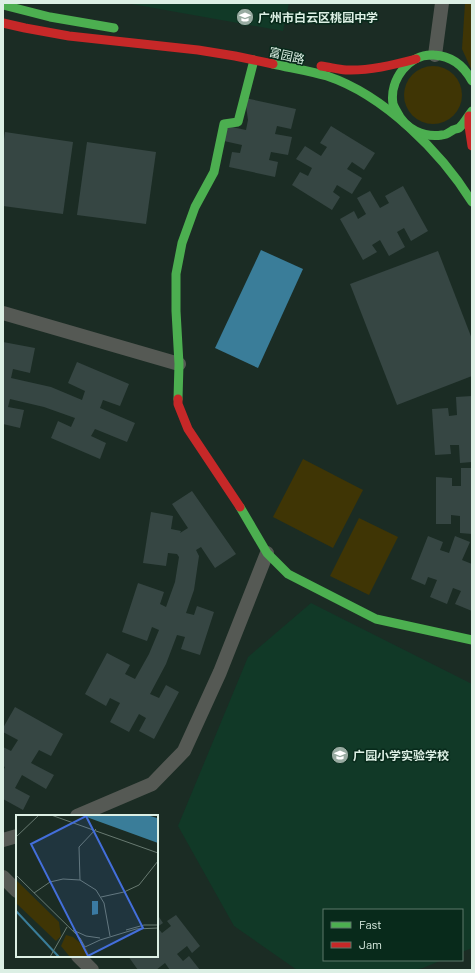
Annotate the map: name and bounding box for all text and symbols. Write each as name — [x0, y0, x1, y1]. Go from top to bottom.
school or university icon: 广州市白云区桃园中学 — [235, 7, 255, 27]
place label: 广州市白云区桃园中学 — [258, 10, 378, 24]
street label: 富园路 — [268, 44, 306, 66]
school or university icon: 广园小学实验学校 — [330, 745, 350, 765]
place label: 广园小学实验学校 — [353, 748, 449, 762]
inset map — [16, 815, 158, 957]
legend — [323, 909, 463, 961]
text: Fast — [359, 917, 382, 931]
text: Jam — [359, 937, 382, 951]

